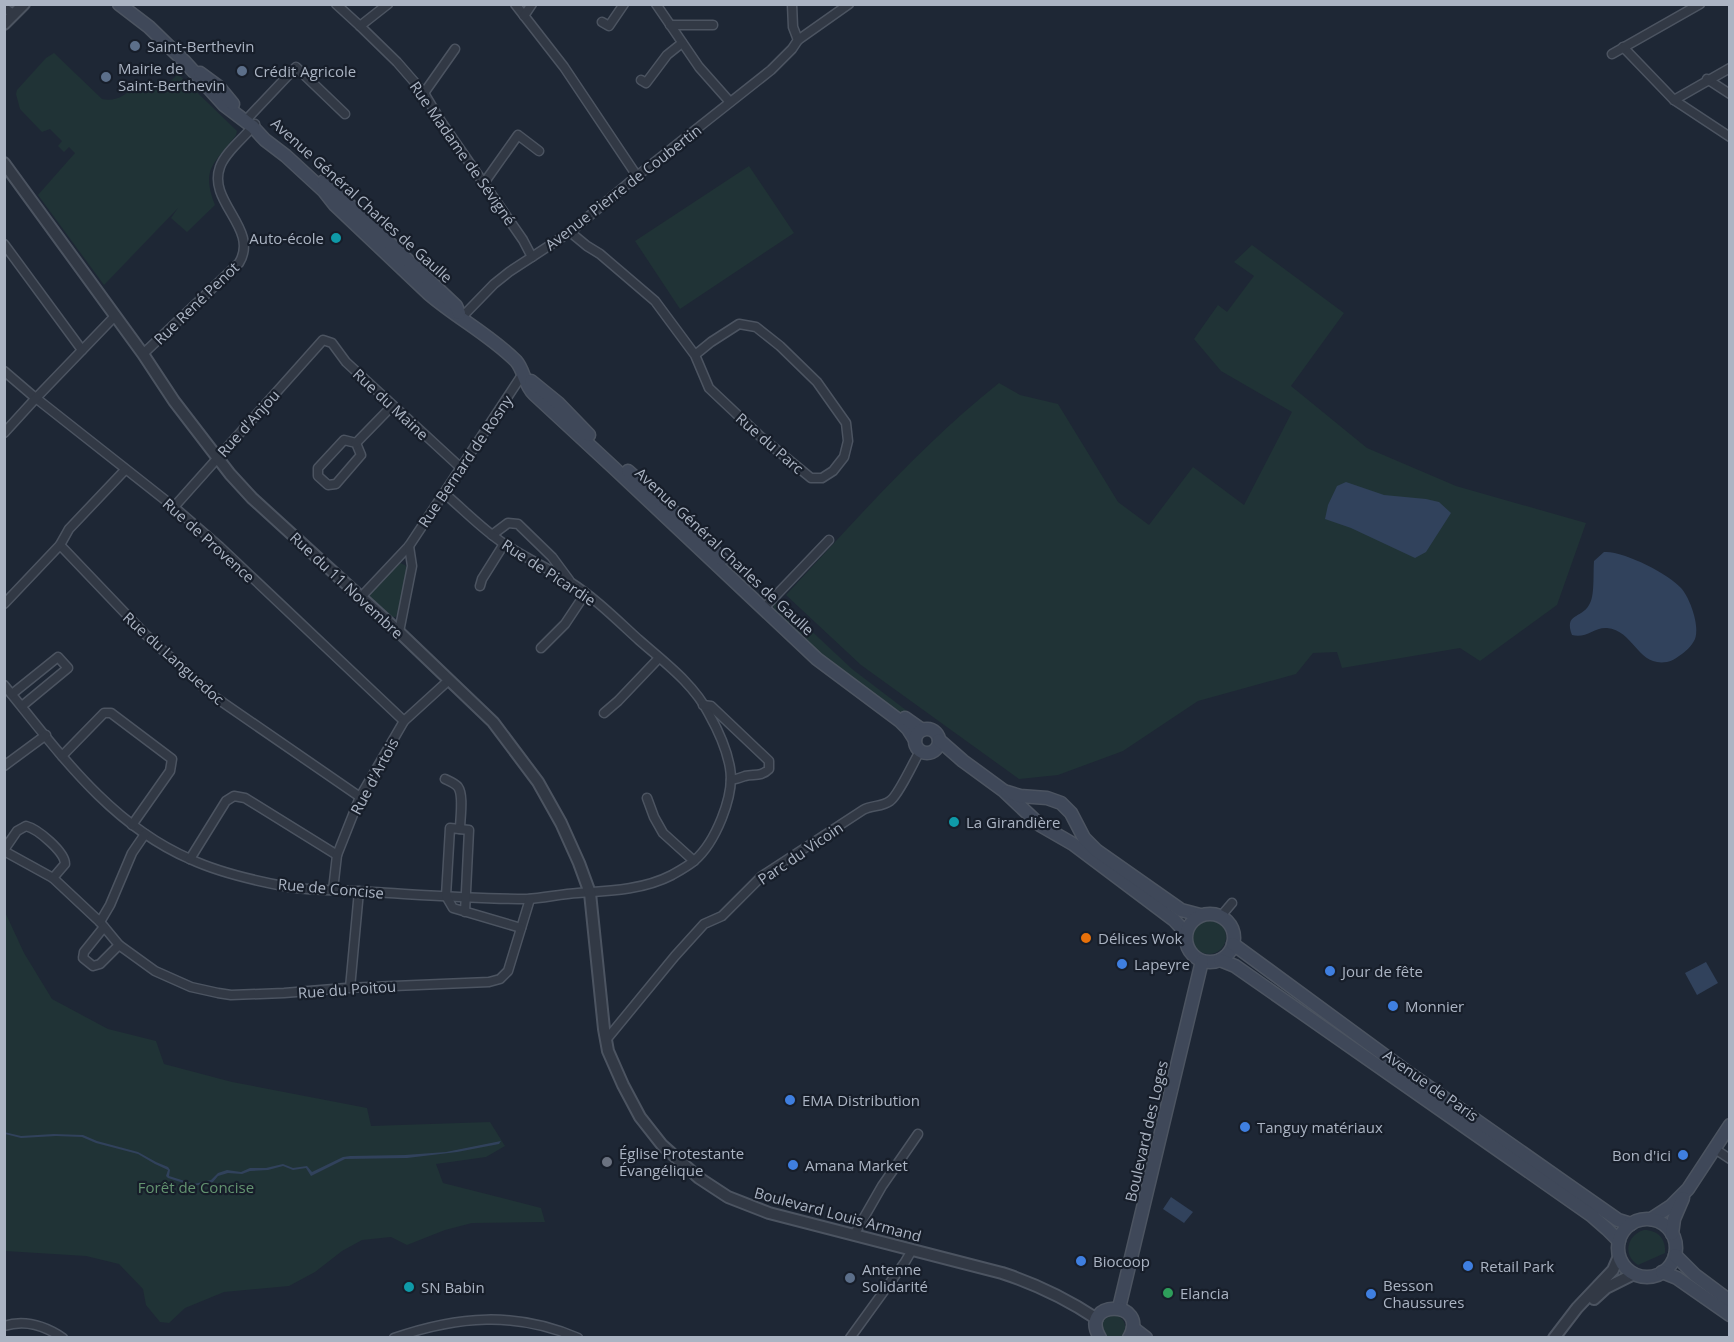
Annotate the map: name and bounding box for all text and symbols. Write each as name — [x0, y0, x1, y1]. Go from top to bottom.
place label: Saint-Berthevin — [147, 36, 254, 56]
marker: Saint-Berthevin — [128, 39, 142, 53]
place label: Mairie de Saint-Berthevin — [118, 58, 225, 95]
place label: Crédit Agricole — [254, 61, 356, 81]
marker: Crédit Agricole — [235, 64, 249, 78]
marker: Mairie de Saint-Berthevin — [99, 70, 113, 84]
street label: Rue Madame de Sévigné — [406, 77, 520, 229]
street label: Avenue Général Charles de Gaulle — [267, 113, 457, 287]
street label: Avenue Pierre de Coubertin — [541, 120, 705, 254]
place label: Auto-école — [249, 228, 324, 248]
marker: Auto-école — [329, 231, 343, 245]
street label: Rue René Penot — [149, 257, 243, 349]
street label: Rue du Maine — [349, 364, 433, 444]
street label: Rue d'Anjou — [212, 385, 284, 461]
street label: Rue Bernard de Rosny — [413, 391, 517, 531]
street label: Rue du Parc — [732, 408, 808, 478]
street label: Avenue Général Charles de Gaulle — [631, 463, 819, 639]
street label: Rue de Provence — [159, 493, 259, 587]
street label: Rue du 11 Novembre — [286, 527, 408, 643]
street label: Rue de Picardie — [498, 534, 600, 610]
street label: Rue du Languedoc — [119, 607, 229, 709]
street label: Rue d'Artois — [345, 734, 403, 818]
place label: La Girandière — [966, 812, 1060, 832]
marker: La Girandière — [947, 815, 961, 829]
street label: Parc du Vicoin — [753, 817, 847, 889]
street label: Rue de Concise — [277, 873, 385, 903]
place label: Délices Wok — [1098, 928, 1182, 948]
marker: Délices Wok — [1079, 931, 1093, 945]
place label: Lapeyre — [1134, 954, 1190, 974]
marker: Lapeyre — [1115, 957, 1129, 971]
place label: Jour de fête — [1340, 961, 1423, 981]
marker: Jour de fête — [1323, 964, 1337, 978]
street label: Rue du Poitou — [297, 976, 397, 1002]
place label: Monnier — [1405, 996, 1464, 1016]
marker: Monnier — [1386, 999, 1400, 1013]
street label: Avenue de Paris — [1379, 1045, 1483, 1125]
street label: Boulevard des Loges — [1120, 1058, 1172, 1204]
place label: EMA Distribution — [802, 1090, 920, 1110]
marker: EMA Distribution — [783, 1093, 797, 1107]
place label: Tanguy matériaux — [1257, 1117, 1383, 1137]
marker: Tanguy matériaux — [1238, 1120, 1252, 1134]
place label: Église Protestante Évangélique — [619, 1143, 744, 1180]
place label: Bon d'ici — [1612, 1145, 1671, 1165]
marker: Bon d'ici — [1676, 1148, 1690, 1162]
marker: Église Protestante Évangélique — [600, 1155, 614, 1169]
place label: Amana Market — [805, 1155, 908, 1175]
marker: Amana Market — [786, 1158, 800, 1172]
park label: Forêt de Concise — [138, 1177, 254, 1197]
street label: Boulevard Louis Armand — [752, 1182, 924, 1246]
place label: Biocoop — [1093, 1251, 1150, 1271]
marker: Biocoop — [1074, 1254, 1088, 1268]
place label: Retail Park — [1480, 1256, 1554, 1276]
place label: Antenne Solidarité — [862, 1259, 928, 1296]
marker: Retail Park — [1461, 1259, 1475, 1273]
marker: Antenne Solidarité — [843, 1271, 857, 1285]
place label: Besson Chaussures — [1383, 1275, 1464, 1312]
place label: SN Babin — [421, 1277, 485, 1297]
marker: SN Babin — [402, 1280, 416, 1294]
place label: Elancia — [1180, 1283, 1229, 1303]
marker: Elancia — [1161, 1286, 1175, 1300]
marker: Besson Chaussures — [1364, 1287, 1378, 1301]

